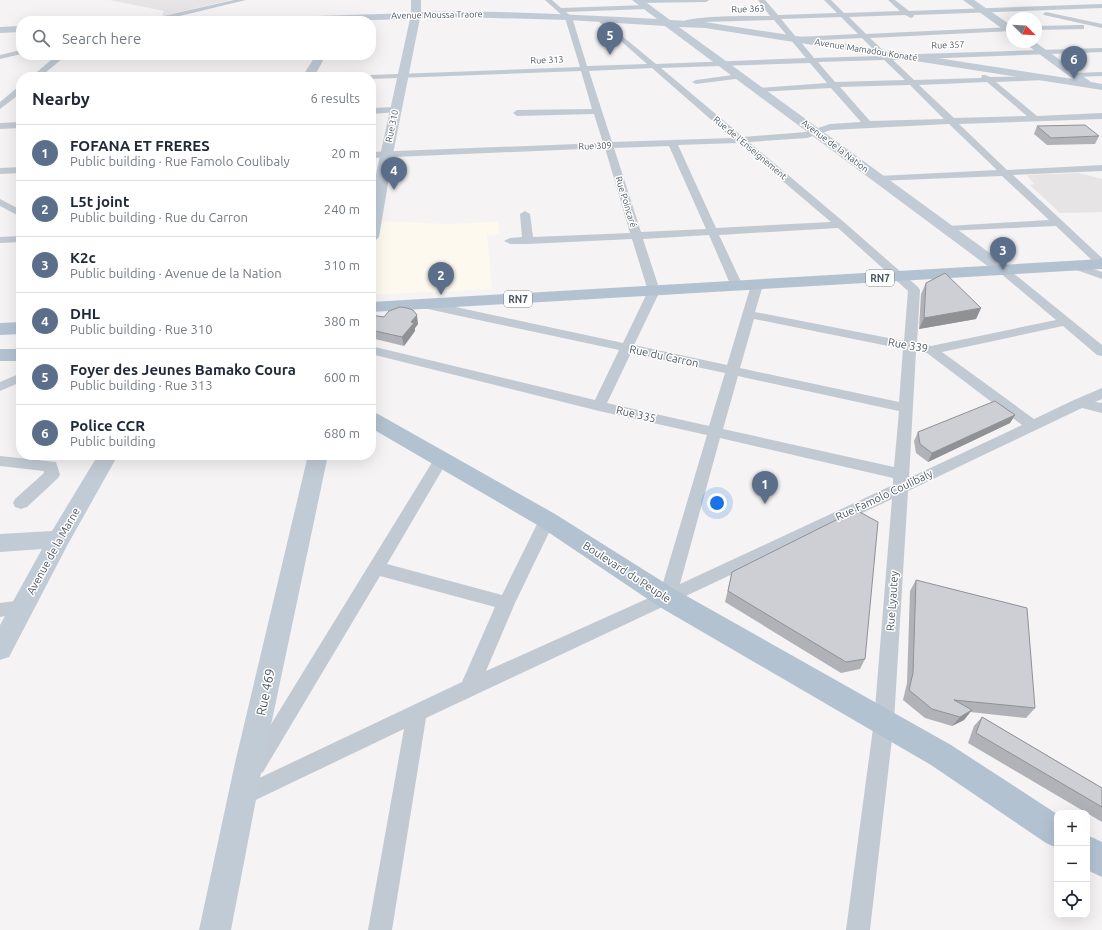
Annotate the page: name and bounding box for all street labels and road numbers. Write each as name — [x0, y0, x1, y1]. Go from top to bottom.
street label: Rue 363 — [731, 3, 765, 15]
street label: Avenue Moussa Traore — [391, 9, 483, 21]
street label: Avenue Mamadou Konaté — [814, 37, 918, 63]
street label: Rue 357 — [931, 39, 965, 51]
street label: Rue 313 — [530, 54, 564, 66]
street label: Rue 310 — [384, 109, 400, 143]
street label: Rue de l'Enseignement — [711, 114, 789, 182]
street label: Avenue de la Nation — [800, 118, 870, 174]
street label: Rue 309 — [578, 140, 612, 152]
street label: Rue Poincaré — [613, 175, 639, 229]
road number: RN7 — [866, 270, 894, 286]
road number: RN7 — [504, 291, 532, 307]
street label: Rue 339 — [887, 336, 929, 354]
street label: Rue du Carron — [628, 343, 700, 369]
street label: Rue 335 — [615, 404, 657, 424]
street label: Rue Famolo Coulibaly — [834, 467, 935, 523]
street label: Avenue de la Marne — [24, 505, 82, 597]
street label: Boulevard du Peuple — [581, 539, 673, 605]
street label: Rue Lyautey — [884, 570, 900, 631]
street label: Rue 469 — [253, 667, 277, 717]

